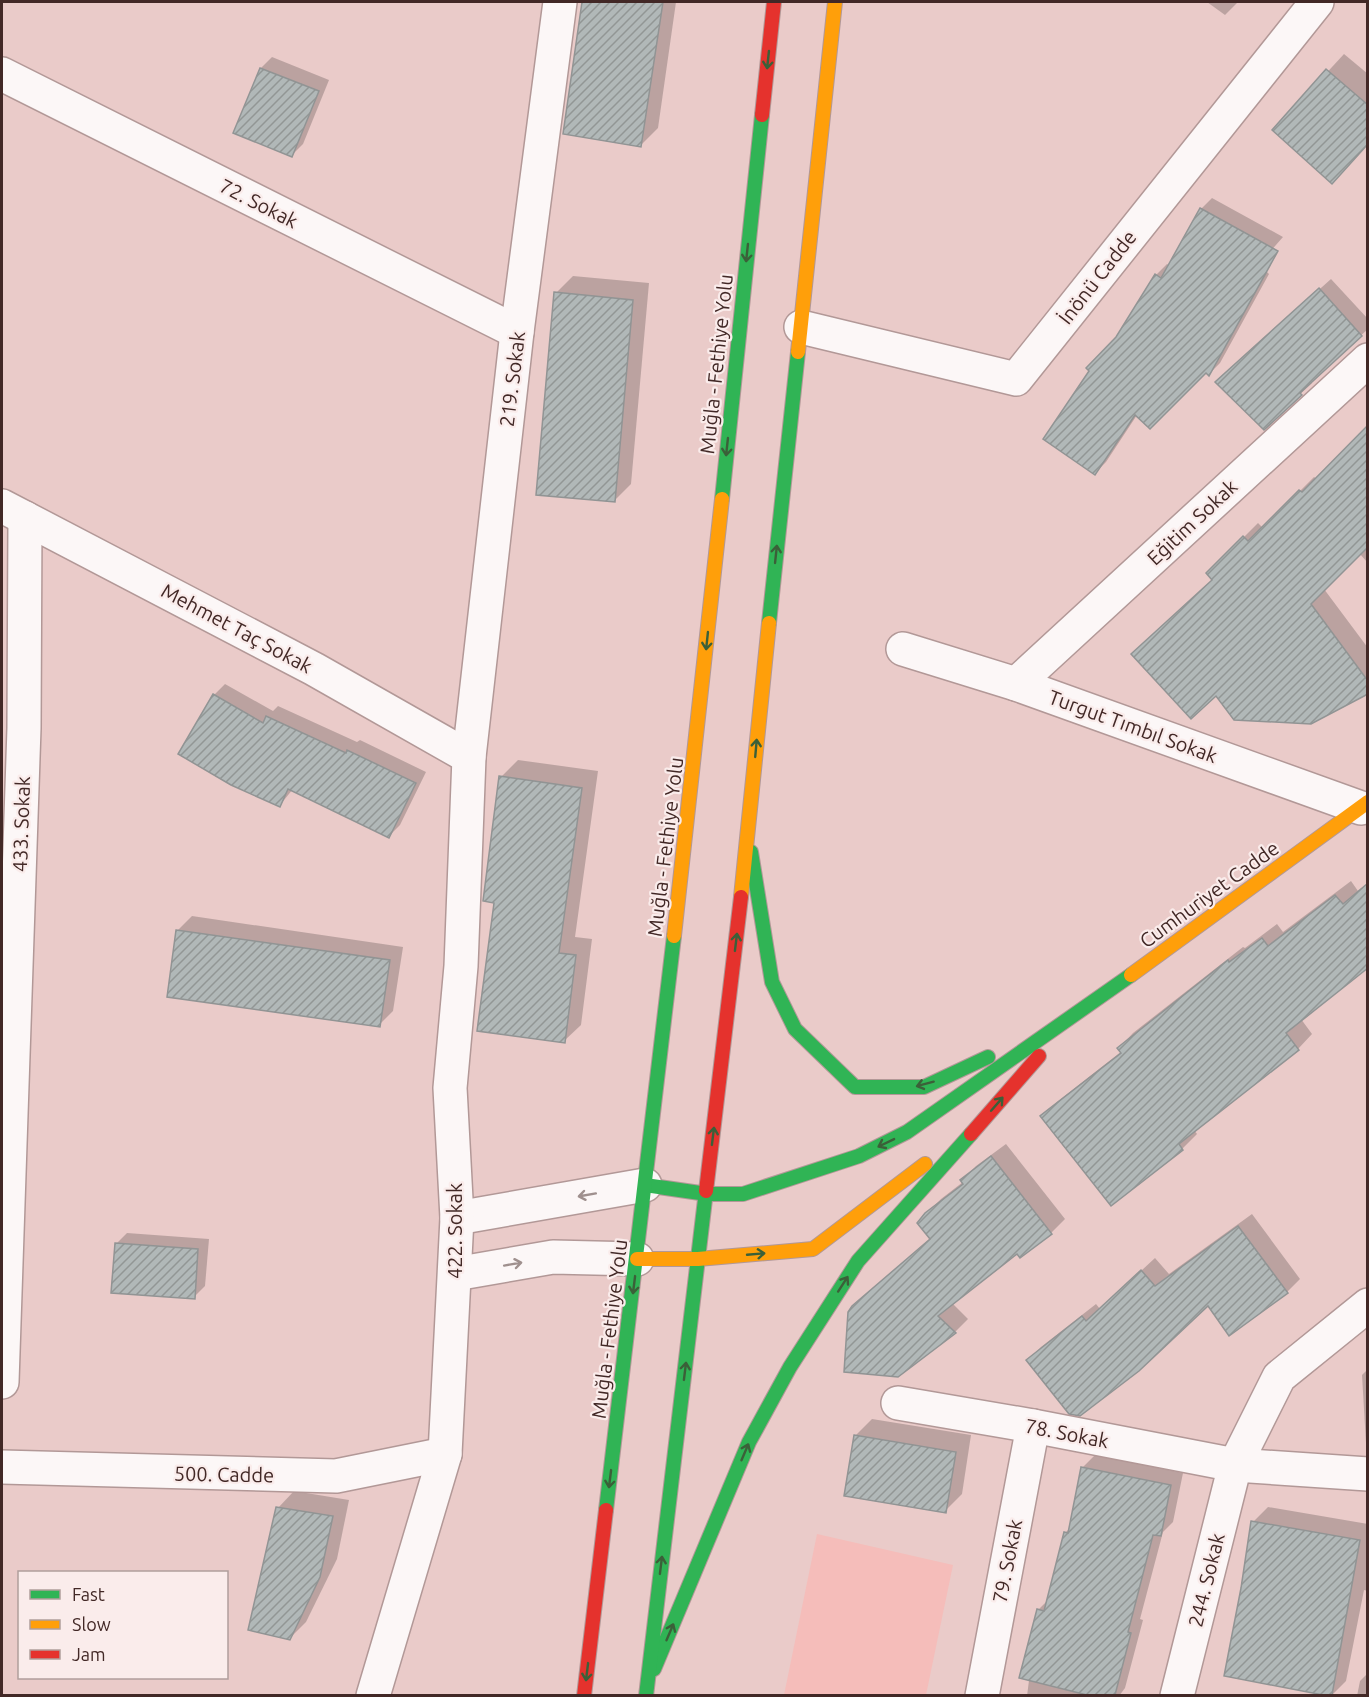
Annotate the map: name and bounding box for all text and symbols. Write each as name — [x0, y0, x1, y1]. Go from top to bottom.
one-way arrow — [762, 49, 773, 69]
street label: 72. Sokak — [216, 174, 302, 232]
street label: İnönü Cadde — [1053, 226, 1141, 328]
one-way arrow — [741, 243, 752, 263]
street label: Muğla - Fethiye Yolu — [695, 273, 737, 455]
street label: 219. Sokak — [495, 330, 529, 428]
one-way arrow — [721, 437, 732, 457]
street label: Eğitim Sokak — [1142, 475, 1242, 569]
one-way arrow — [771, 545, 782, 565]
street label: Mehmet Taç Sokak — [158, 578, 316, 678]
one-way arrow — [701, 631, 712, 651]
street label: Turgut Tımbıl Sokak — [1046, 685, 1220, 767]
one-way arrow — [751, 739, 762, 759]
street label: Muğla - Fethiye Yolu — [643, 756, 687, 938]
street label: 433. Sokak — [8, 776, 34, 872]
street label: Cumhuriyet Cadde — [1135, 836, 1283, 952]
one-way arrow — [731, 933, 742, 953]
one-way arrow — [916, 1080, 935, 1091]
one-way arrow — [990, 1097, 1004, 1112]
one-way arrow — [708, 1127, 719, 1146]
one-way arrow — [877, 1137, 895, 1149]
street label: 422. Sokak — [443, 1183, 466, 1279]
one-way arrow — [578, 1190, 597, 1201]
street label: Muğla - Fethiye Yolu — [587, 1238, 631, 1420]
one-way arrow — [746, 1248, 766, 1259]
one-way arrow — [502, 1259, 522, 1270]
one-way arrow — [628, 1275, 639, 1294]
one-way arrow — [838, 1276, 850, 1293]
one-way arrow — [679, 1362, 690, 1382]
street label: 78. Sokak — [1023, 1414, 1111, 1452]
one-way arrow — [740, 1443, 751, 1462]
street label: 500. Cadde — [174, 1462, 274, 1486]
one-way arrow — [605, 1468, 616, 1488]
street label: 79. Sokak — [988, 1517, 1026, 1605]
street label: 244. Sokak — [1183, 1531, 1229, 1629]
one-way arrow — [656, 1556, 667, 1575]
legend — [18, 1571, 228, 1679]
text: Fast — [72, 1584, 105, 1604]
text: Slow — [72, 1614, 111, 1634]
one-way arrow — [664, 1623, 676, 1641]
text: Jam — [72, 1644, 106, 1664]
one-way arrow — [581, 1662, 592, 1682]

